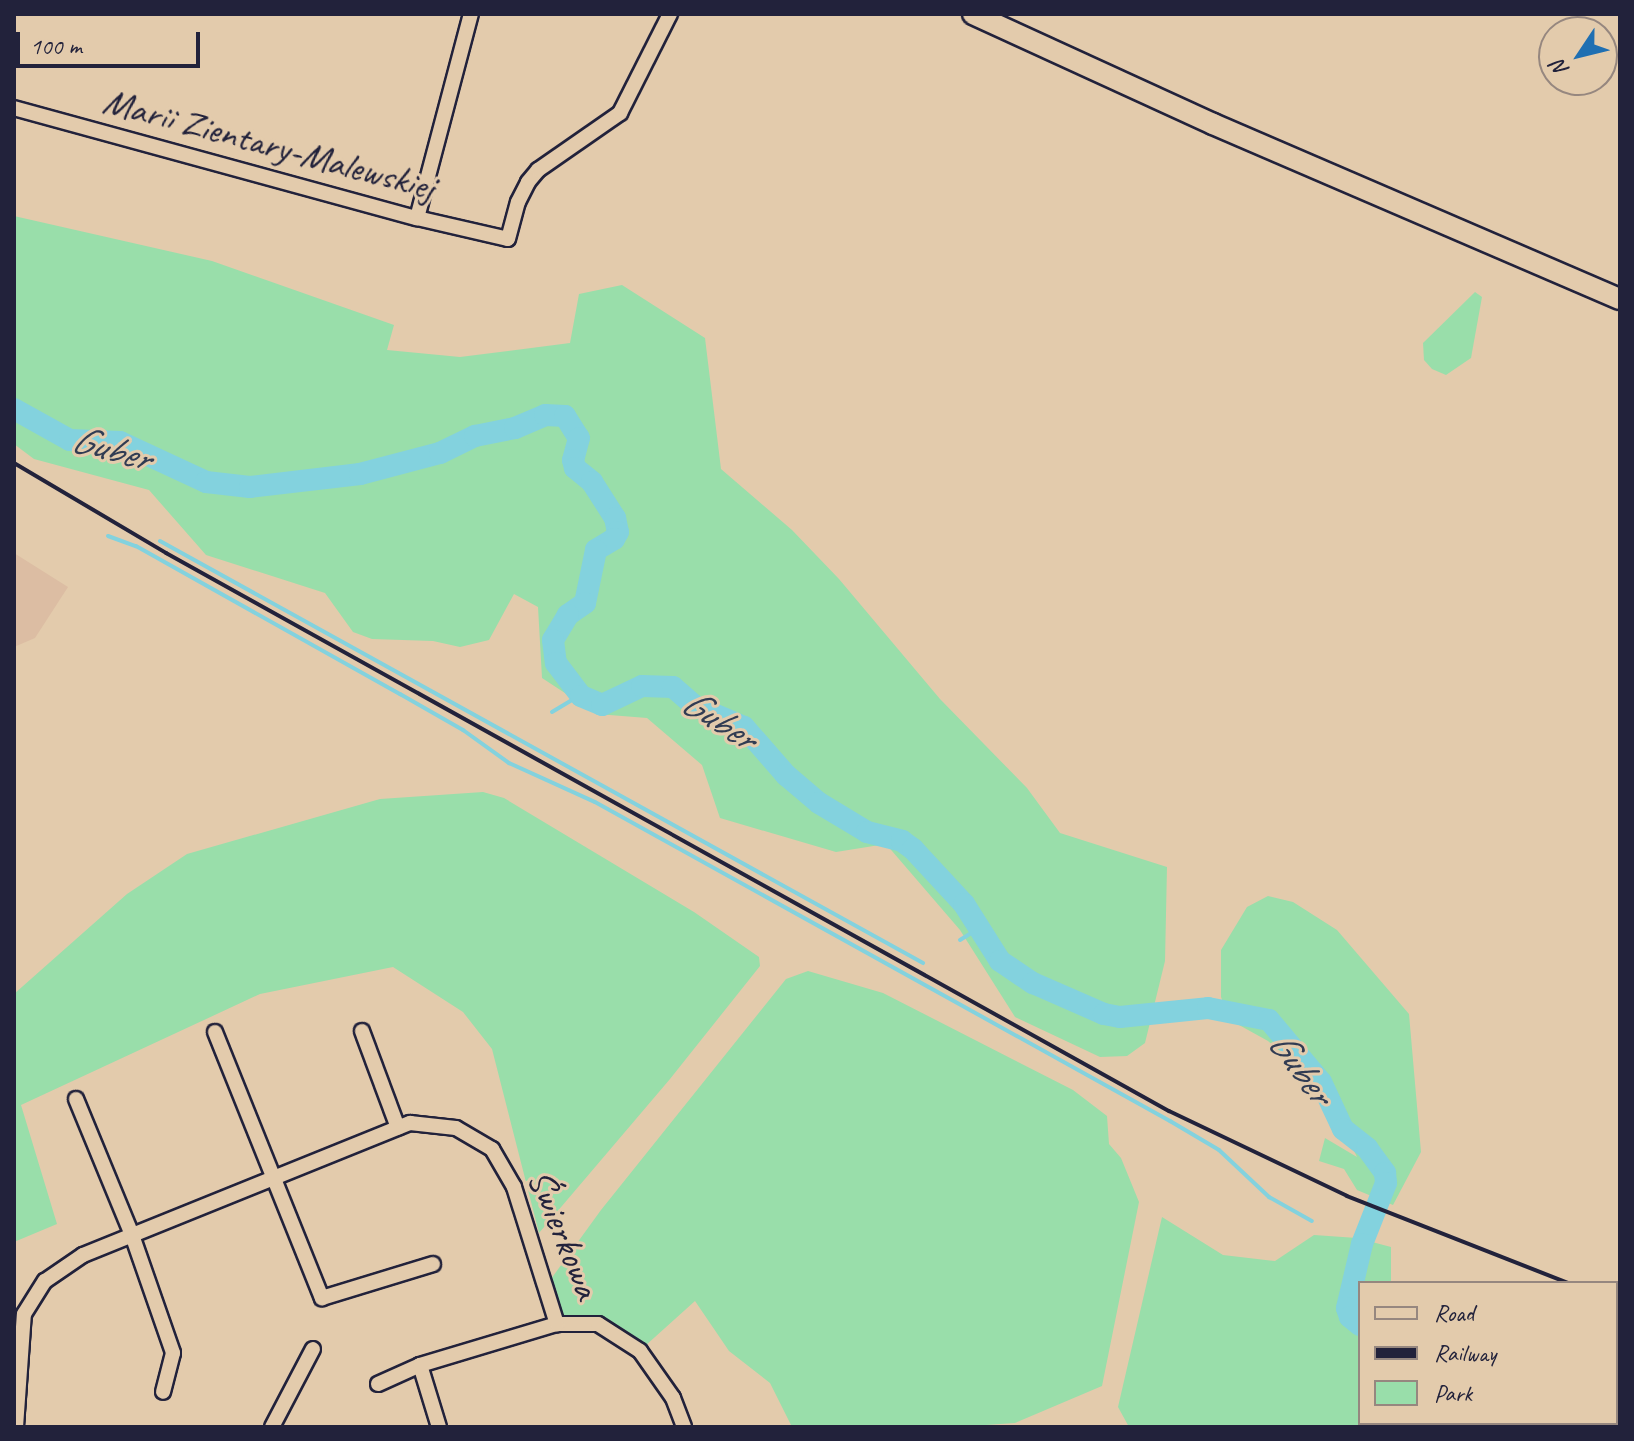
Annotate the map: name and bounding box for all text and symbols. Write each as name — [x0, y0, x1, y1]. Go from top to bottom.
scale bar — [20, 16, 204, 66]
north arrow — [1538, 16, 1618, 96]
text: 100 m — [30, 31, 82, 61]
text: N — [1545, 55, 1575, 82]
street label: Marii Zientary-Malewskiej — [98, 78, 440, 210]
water label: Guber — [67, 414, 155, 482]
water label: Guber — [673, 677, 765, 761]
water label: Guber — [1258, 1021, 1344, 1113]
street label: Świerkowa — [518, 1163, 610, 1305]
legend — [1358, 1281, 1618, 1425]
text: Road — [1434, 1298, 1474, 1328]
text: Railway — [1434, 1338, 1496, 1368]
text: Park — [1434, 1378, 1472, 1408]

